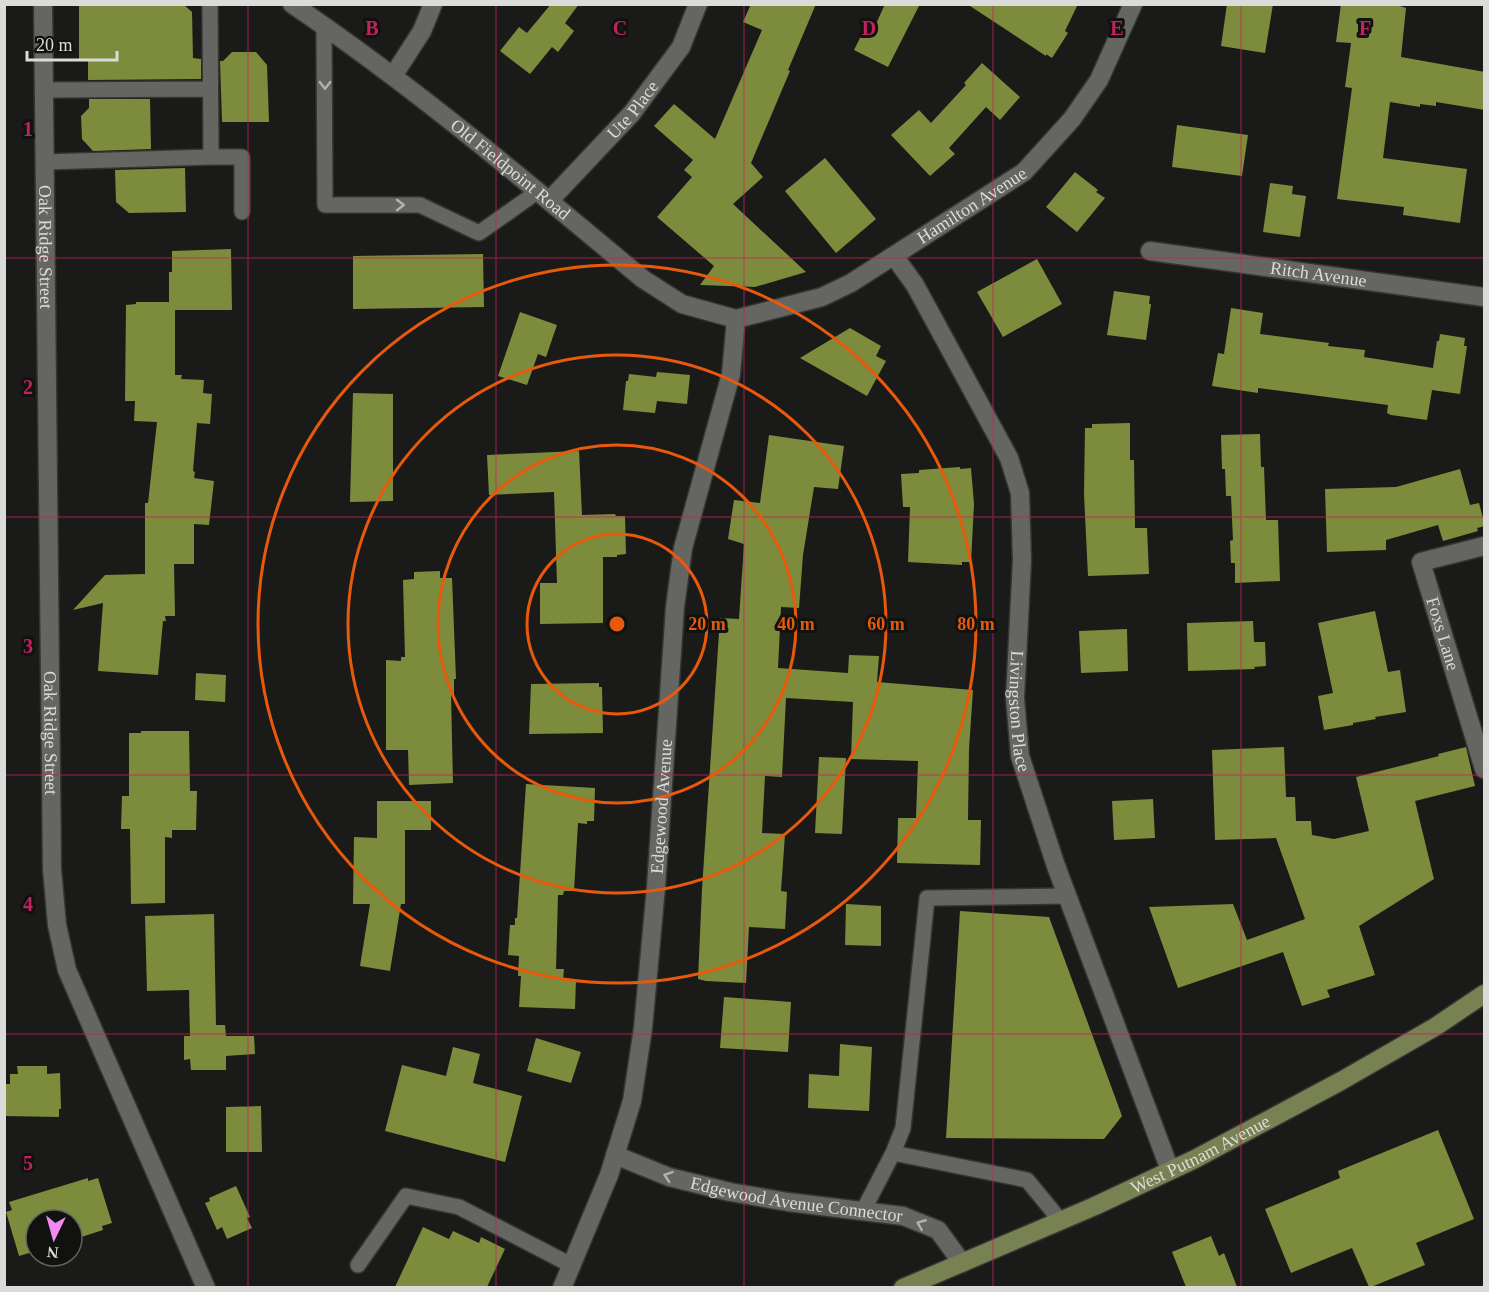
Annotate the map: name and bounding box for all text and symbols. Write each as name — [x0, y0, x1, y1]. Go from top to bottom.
text: B — [365, 17, 379, 39]
text: C — [613, 17, 627, 39]
text: D — [862, 17, 876, 39]
text: E — [1110, 17, 1124, 39]
text: F — [1359, 17, 1371, 39]
scale bar — [27, 24, 117, 62]
text: 20 m — [36, 35, 73, 55]
street label: Ute Place — [603, 77, 663, 143]
one-way arrow — [319, 80, 331, 89]
street label: Old Fieldpoint Road — [447, 115, 574, 224]
text: 1 — [23, 118, 33, 140]
street label: Hamilton Avenue — [913, 163, 1030, 248]
street label: Oak Ridge Street — [35, 185, 56, 309]
one-way arrow — [395, 199, 404, 211]
street label: Ritch Avenue — [1269, 258, 1368, 291]
text: 2 — [23, 376, 33, 398]
street label: Foxs Lane — [1422, 595, 1463, 673]
centre of rings — [607, 614, 627, 634]
text: 20 m — [688, 614, 726, 634]
text: 40 m — [777, 614, 815, 634]
text: 60 m — [867, 614, 905, 634]
text: 80 m — [957, 614, 995, 634]
text: 3 — [23, 635, 33, 657]
street label: Livingston Place — [1005, 650, 1034, 774]
street label: Oak Ridge Street — [40, 671, 61, 795]
street label: Edgewood Avenue — [647, 738, 676, 875]
text: 4 — [23, 893, 33, 915]
street label: West Putnam Avenue — [1127, 1111, 1273, 1198]
text: 5 — [23, 1152, 33, 1174]
one-way arrow — [663, 1170, 674, 1183]
street label: Edgewood Avenue Connector — [688, 1173, 904, 1226]
north arrow — [24, 1208, 84, 1268]
one-way arrow — [916, 1218, 927, 1231]
text: N — [46, 1243, 59, 1261]

